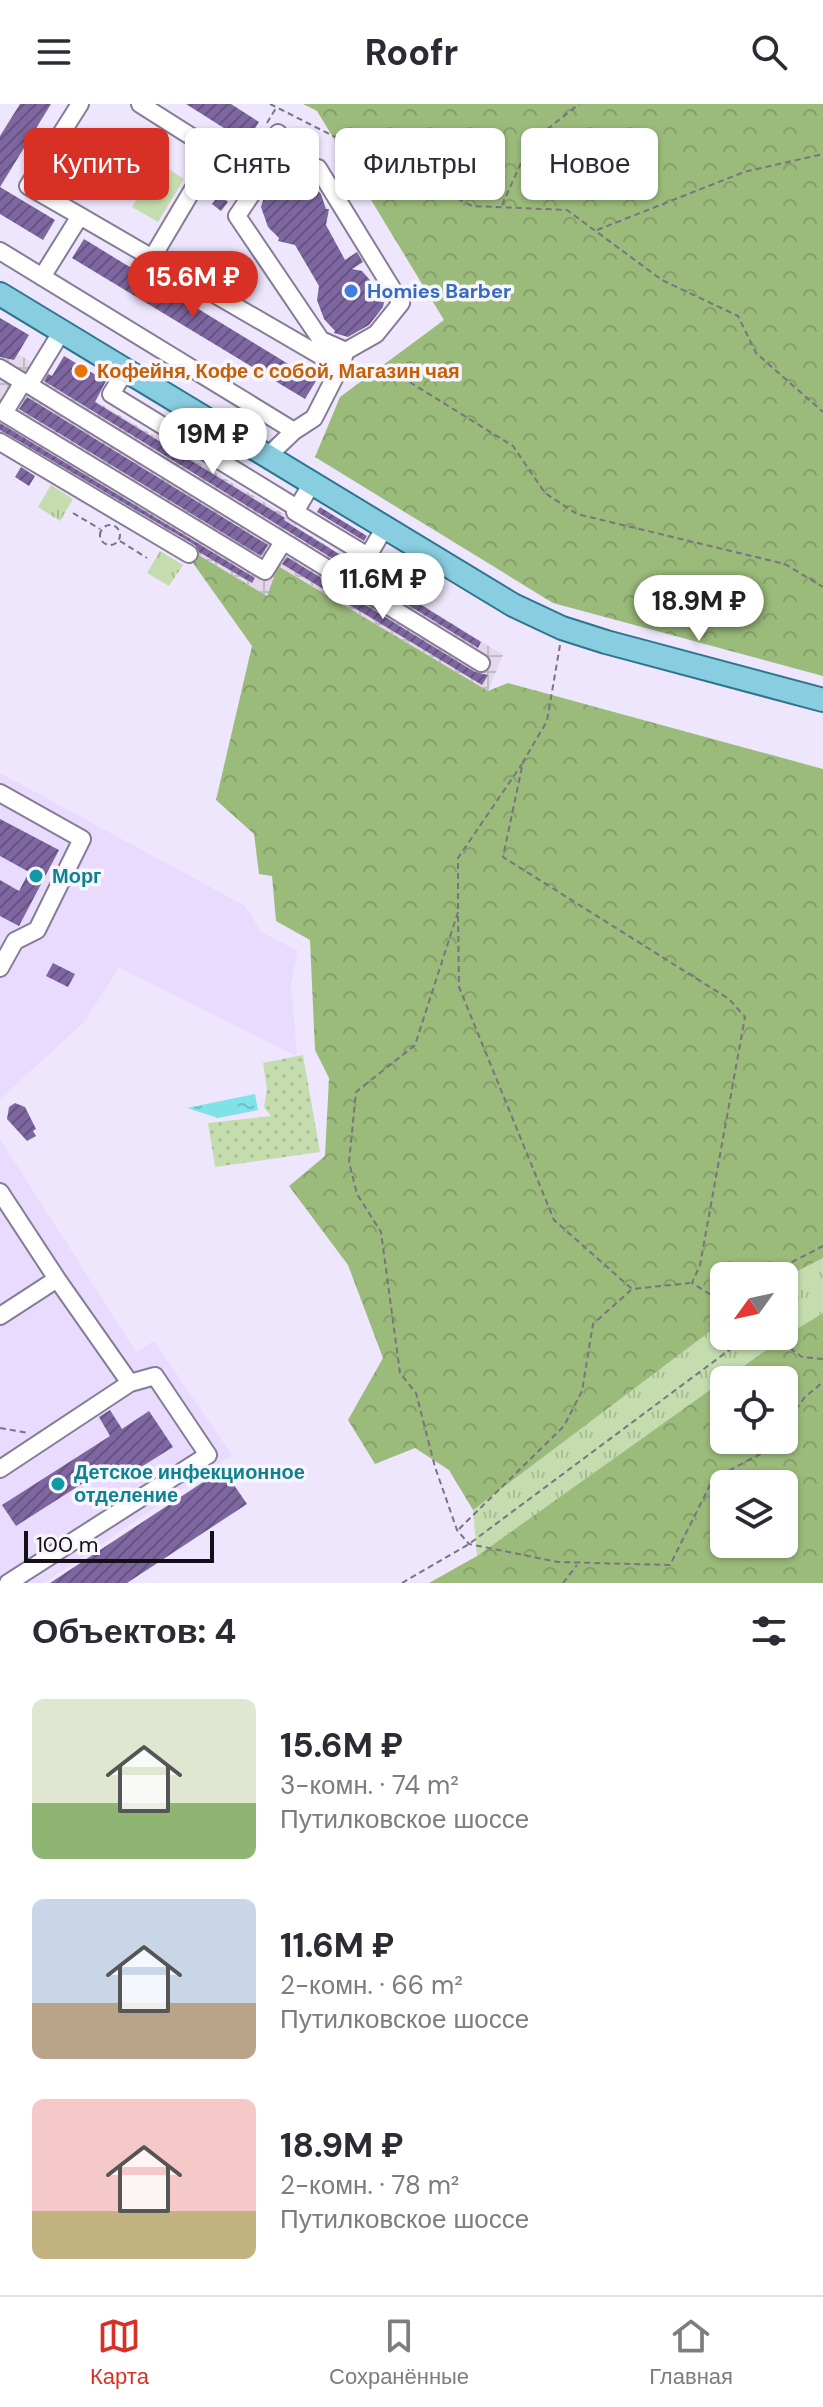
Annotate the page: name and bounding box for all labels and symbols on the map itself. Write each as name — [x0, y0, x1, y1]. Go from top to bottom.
pin: 15.6M ₽ — [119, 251, 267, 319]
place label: Homies Barber — [367, 278, 511, 304]
marker: Homies Barber — [342, 282, 360, 300]
place label: Кофейня, Кофе с собой, Магазин чая — [97, 358, 460, 384]
marker: Кофейня, Кофе с собой, Магазин чая — [72, 362, 90, 380]
pin: 19M ₽ — [157, 408, 269, 476]
pin: 11.6M ₽ — [309, 553, 457, 621]
pin: 18.9M ₽ — [625, 575, 773, 643]
place label: Морг — [52, 863, 101, 889]
marker: Морг — [27, 867, 45, 885]
north arrow — [710, 1262, 798, 1350]
place label: Детское инфекционное отделение — [74, 1459, 305, 1508]
marker: Детское инфекционное отделение — [49, 1475, 67, 1493]
scale bar — [24, 1527, 214, 1563]

